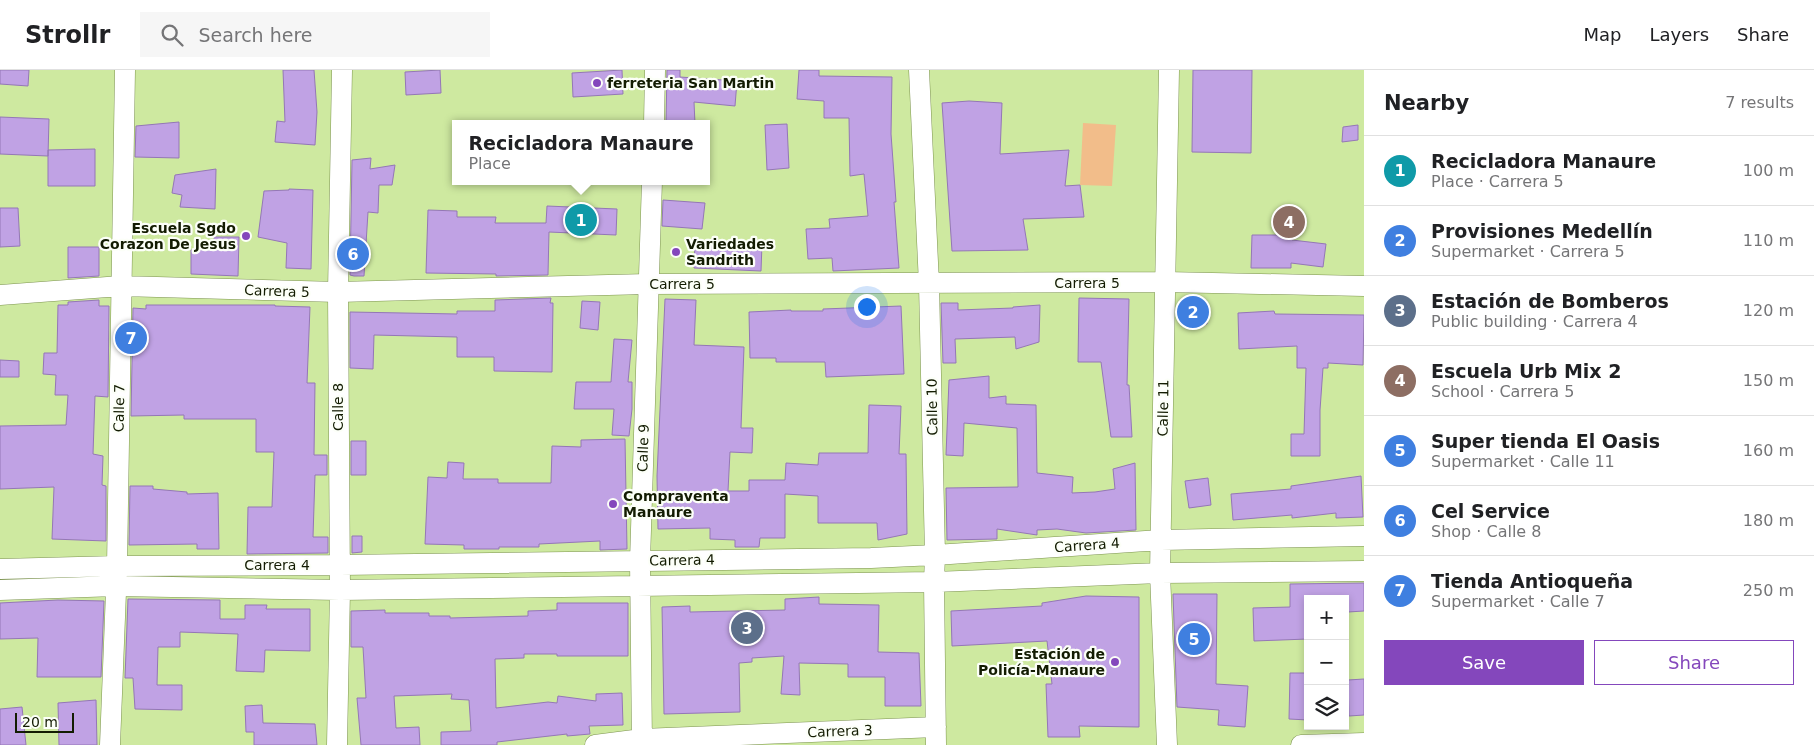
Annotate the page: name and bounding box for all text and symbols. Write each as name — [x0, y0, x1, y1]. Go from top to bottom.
search box — [140, 12, 490, 57]
text: Strollr — [25, 21, 110, 49]
icon: search — [158, 21, 186, 49]
text: Search here — [198, 24, 313, 46]
text: Map — [1583, 24, 1621, 45]
text: Layers — [1649, 24, 1709, 45]
text: Share — [1737, 24, 1789, 45]
place label: ferreteria San Martin — [607, 75, 774, 91]
marker: ferreteria San Martin — [591, 77, 603, 89]
text: Nearby — [1384, 91, 1469, 115]
text: 7 results — [1725, 93, 1794, 112]
popup — [452, 120, 710, 185]
text: Recicladora Manaure — [468, 132, 694, 154]
text: Recicladora Manaure — [1431, 150, 1656, 172]
text: Place — [468, 154, 511, 173]
text: 1 — [1394, 161, 1406, 180]
text: 100 m — [1743, 161, 1794, 180]
text: Place · Carrera 5 — [1431, 172, 1564, 191]
pin: 1 — [565, 201, 597, 239]
pin: 4 — [1273, 203, 1305, 241]
place label: Escuela Sgdo Corazon De Jesus — [100, 220, 236, 252]
text: Provisiones Medellín — [1431, 220, 1653, 242]
marker: Escuela Sgdo Corazon De Jesus — [240, 230, 252, 242]
text: 2 — [1394, 231, 1406, 250]
text: 110 m — [1743, 231, 1794, 250]
pin: 6 — [337, 235, 369, 273]
place label: Variedades Sandrith — [686, 236, 774, 268]
text: Supermarket · Carrera 5 — [1431, 242, 1625, 261]
marker: Variedades Sandrith — [670, 246, 682, 258]
street label: Carrera 5 — [1054, 275, 1120, 291]
street label: Carrera 5 — [649, 276, 715, 292]
street label: Carrera 5 — [244, 282, 310, 300]
text: Estación de Bomberos — [1431, 290, 1669, 312]
pin: 2 — [1177, 293, 1209, 331]
your location — [854, 294, 880, 320]
text: 3 — [1394, 301, 1406, 320]
text: 120 m — [1743, 301, 1794, 320]
text: Public building · Carrera 4 — [1431, 312, 1638, 331]
pin: 7 — [115, 319, 147, 357]
text: Escuela Urb Mix 2 — [1431, 360, 1621, 382]
text: 4 — [1394, 371, 1406, 390]
text: 150 m — [1743, 371, 1794, 390]
street label: Calle 10 — [924, 378, 940, 436]
street label: Calle 11 — [1155, 379, 1171, 437]
text: School · Carrera 5 — [1431, 382, 1574, 401]
street label: Calle 8 — [330, 383, 346, 431]
street label: Calle 7 — [111, 384, 127, 432]
street label: Calle 9 — [634, 424, 652, 472]
text: Super tienda El Oasis — [1431, 430, 1660, 452]
text: 5 — [1394, 441, 1406, 460]
text: 160 m — [1743, 441, 1794, 460]
text: Supermarket · Calle 11 — [1431, 452, 1615, 471]
place label: Compraventa Manaure — [623, 488, 729, 520]
marker: Compraventa Manaure — [607, 498, 619, 510]
text: Cel Service — [1431, 500, 1550, 522]
text: 6 — [1394, 511, 1406, 530]
text: 180 m — [1743, 511, 1794, 530]
text: Shop · Calle 8 — [1431, 522, 1541, 541]
street label: Carrera 4 — [1054, 535, 1120, 555]
street label: Carrera 4 — [649, 551, 715, 569]
street label: Carrera 4 — [244, 557, 310, 573]
text: Tienda Antioqueña — [1431, 570, 1633, 592]
text: 7 — [1394, 581, 1406, 600]
text: 250 m — [1743, 581, 1794, 600]
text: Supermarket · Calle 7 — [1431, 592, 1605, 611]
map controls — [1304, 595, 1349, 730]
button: + — [1304, 595, 1349, 640]
pin: 3 — [731, 609, 763, 647]
pin: 5 — [1178, 620, 1210, 658]
button: − — [1304, 640, 1349, 685]
button: Save — [1384, 640, 1584, 685]
button: Share — [1594, 640, 1794, 685]
place label: Estación de Policía-Manaure — [978, 646, 1105, 678]
marker: Estación de Policía-Manaure — [1109, 656, 1121, 668]
button: layers — [1304, 685, 1349, 730]
scale bar — [15, 710, 74, 733]
text: 20 m — [22, 714, 58, 730]
street label: Carrera 3 — [807, 722, 873, 740]

